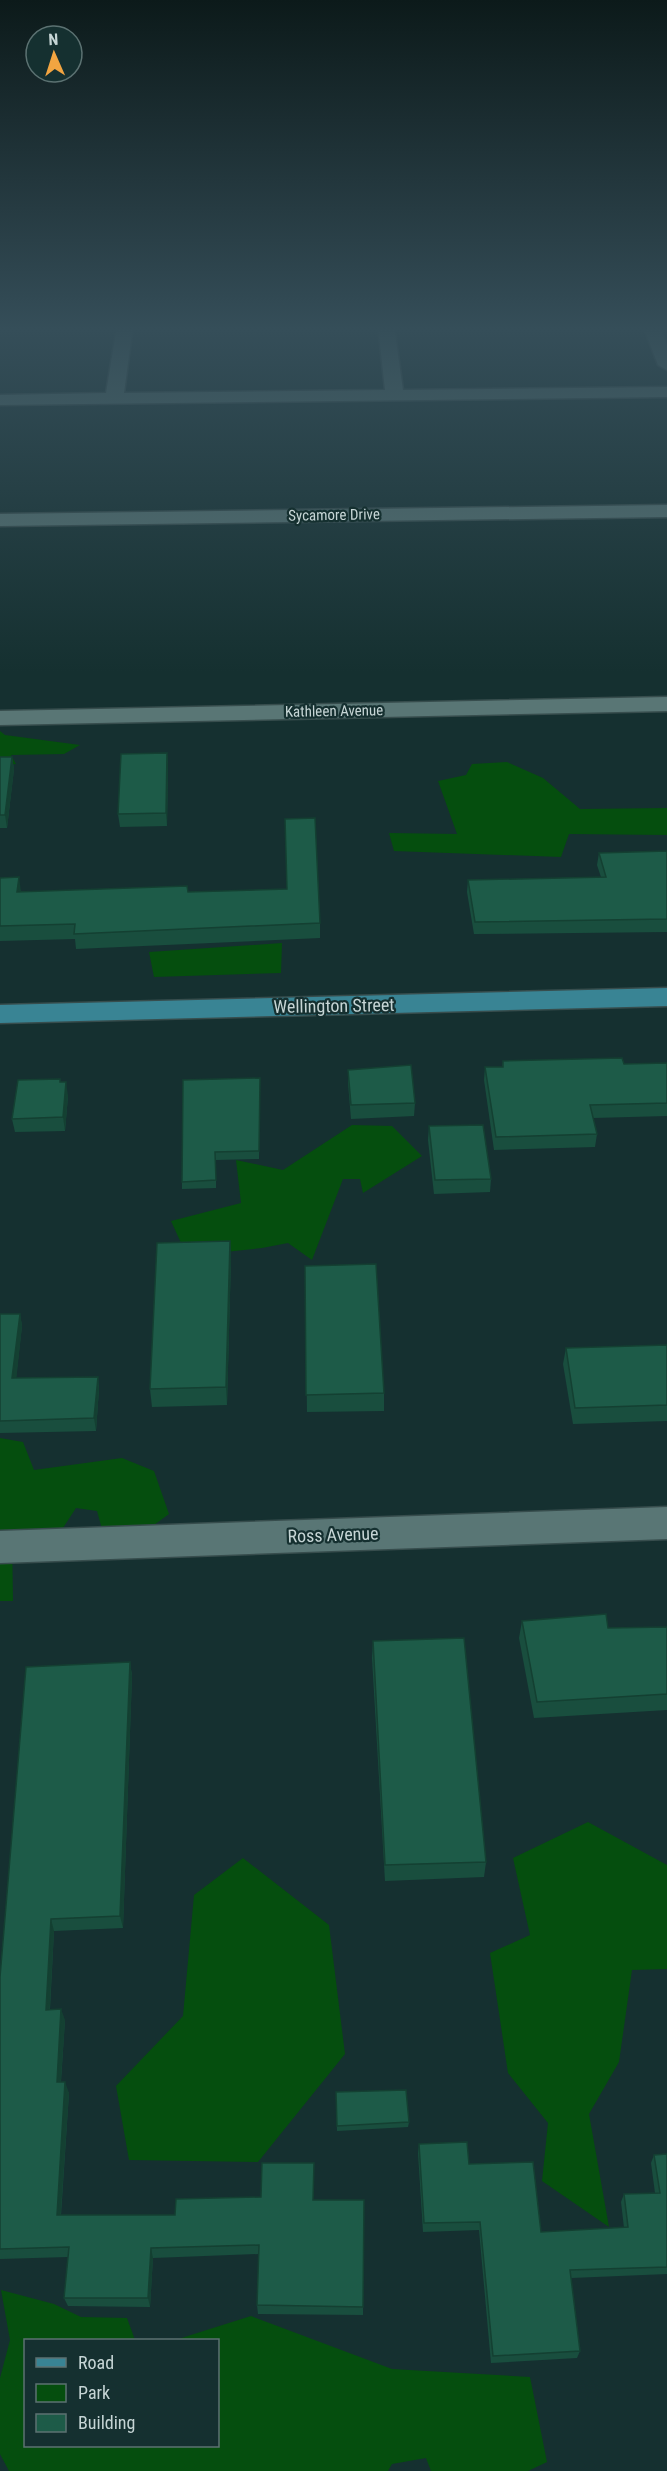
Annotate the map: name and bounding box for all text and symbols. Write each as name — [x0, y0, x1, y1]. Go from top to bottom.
north arrow — [24, 24, 84, 84]
text: N — [48, 30, 59, 49]
street label: Sycamore Drive — [288, 505, 380, 525]
street label: Kathleen Avenue — [285, 701, 383, 721]
street label: Wellington Street — [273, 994, 395, 1017]
street label: Ross Avenue — [287, 1522, 379, 1547]
legend — [24, 2339, 219, 2447]
text: Road — [78, 2352, 114, 2373]
text: Park — [78, 2382, 110, 2403]
text: Building — [78, 2412, 135, 2433]

